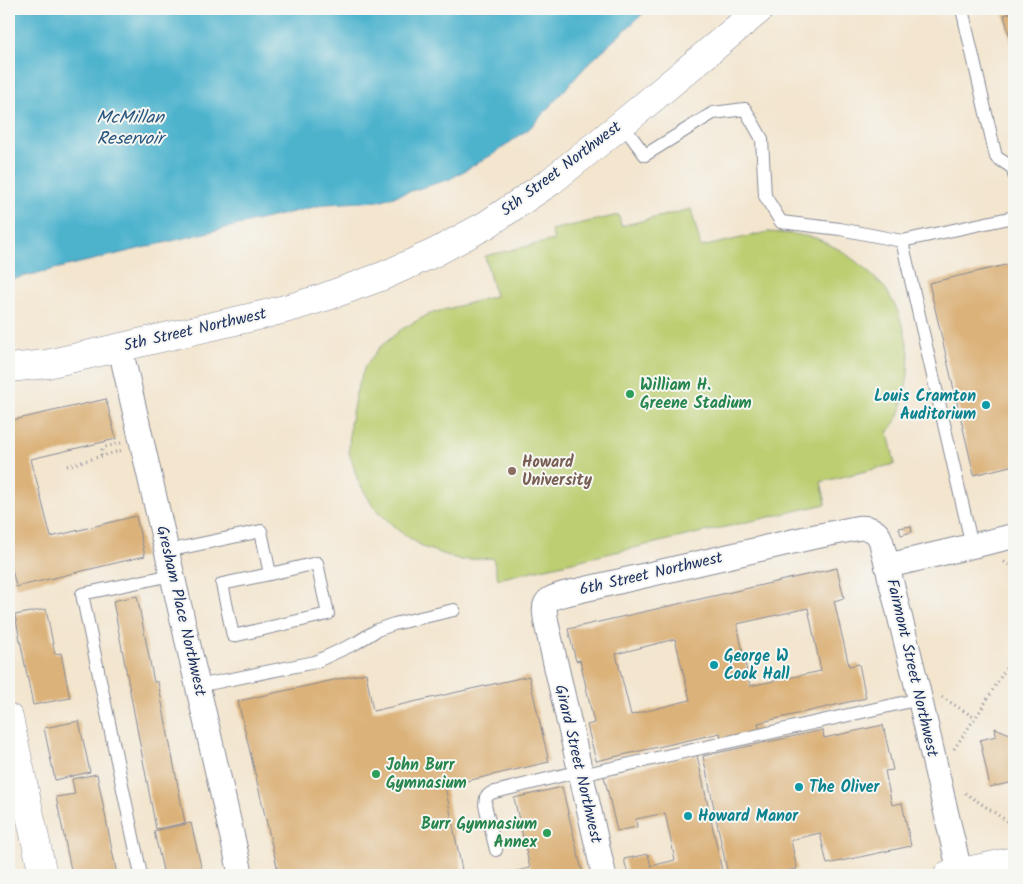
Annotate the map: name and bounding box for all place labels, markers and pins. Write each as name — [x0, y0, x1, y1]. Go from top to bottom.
place label: William H. Greene Stadium — [640, 373, 752, 416]
place label: Louis Cramton Auditorium — [874, 384, 976, 427]
marker: William H. Greene Stadium — [624, 388, 636, 400]
marker: Louis Cramton Auditorium — [980, 399, 992, 411]
place label: Howard University — [522, 450, 593, 493]
marker: Howard University — [506, 465, 518, 477]
place label: George W Cook Hall — [724, 644, 790, 687]
marker: George W Cook Hall — [708, 659, 720, 671]
place label: John Burr Gymnasium — [386, 753, 467, 796]
marker: John Burr Gymnasium — [370, 768, 382, 780]
place label: The Oliver — [809, 775, 881, 800]
marker: The Oliver — [793, 781, 805, 793]
place label: Howard Manor — [698, 804, 799, 829]
marker: Howard Manor — [682, 810, 694, 822]
place label: Burr Gymnasium Annex — [421, 812, 537, 855]
marker: Burr Gymnasium Annex — [541, 827, 553, 839]

